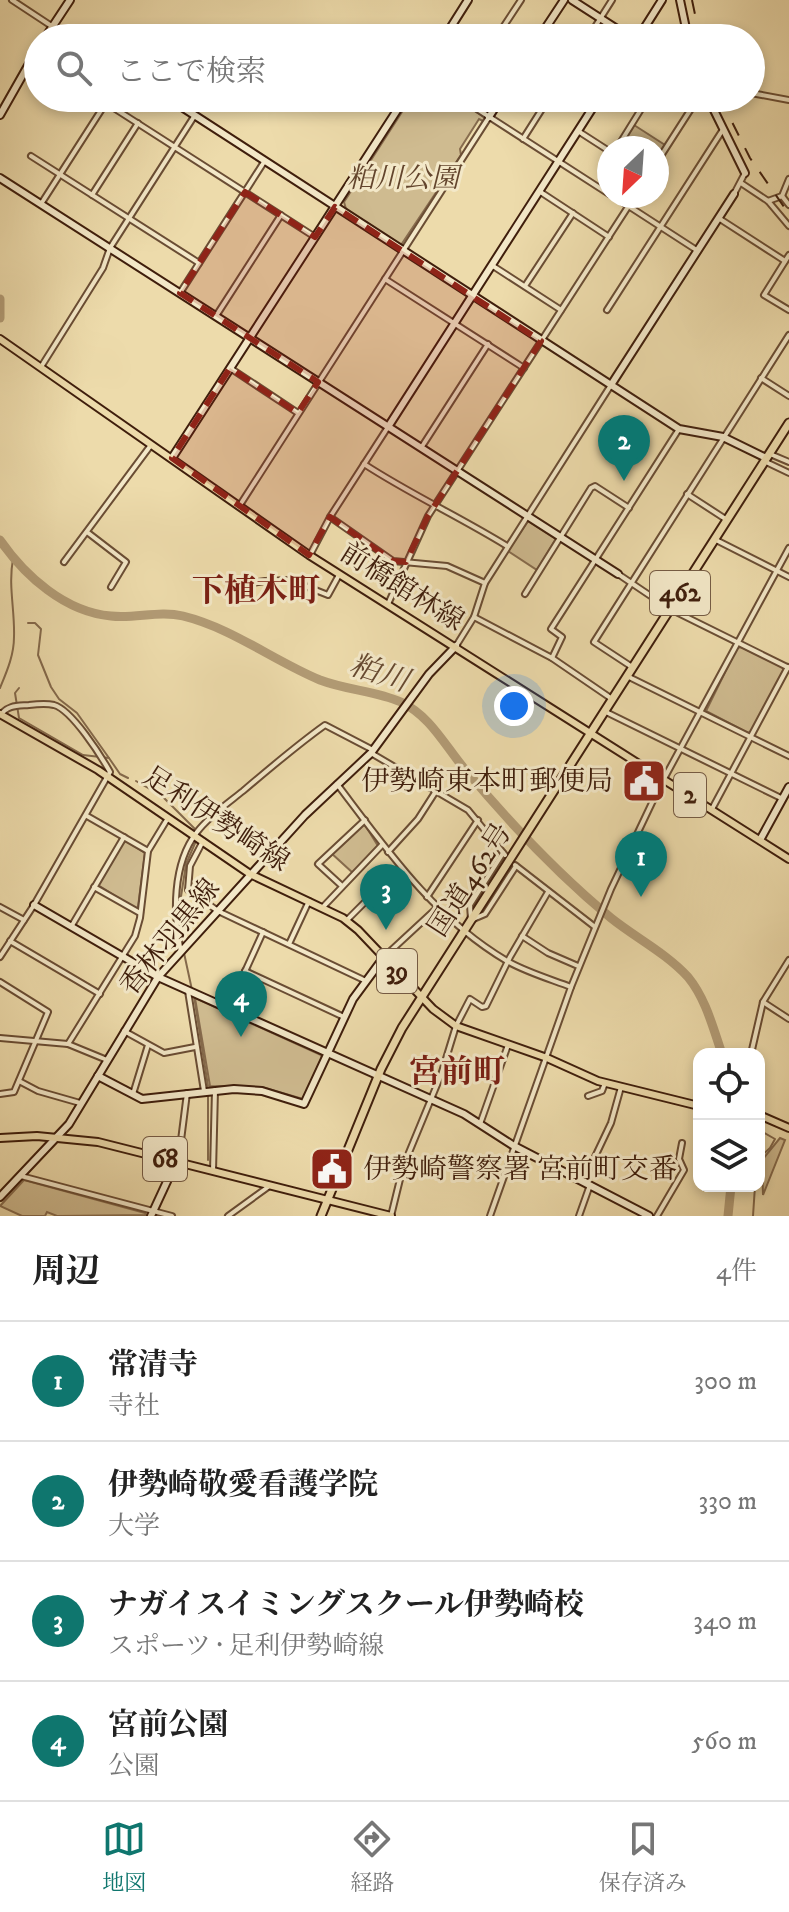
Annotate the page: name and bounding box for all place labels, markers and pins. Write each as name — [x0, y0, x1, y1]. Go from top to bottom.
pin: 2 — [598, 415, 650, 481]
public building icon: 伊勢崎東本町郵便局 — [620, 757, 668, 805]
place label: 伊勢崎東本町郵便局 — [361, 764, 613, 799]
pin: 1 — [615, 831, 667, 897]
pin: 3 — [360, 864, 412, 930]
pin: 4 — [215, 971, 267, 1037]
public building icon: 伊勢崎警察署 宮前町交番 — [308, 1145, 356, 1193]
place label: 伊勢崎警察署 宮前町交番 — [363, 1152, 677, 1187]

